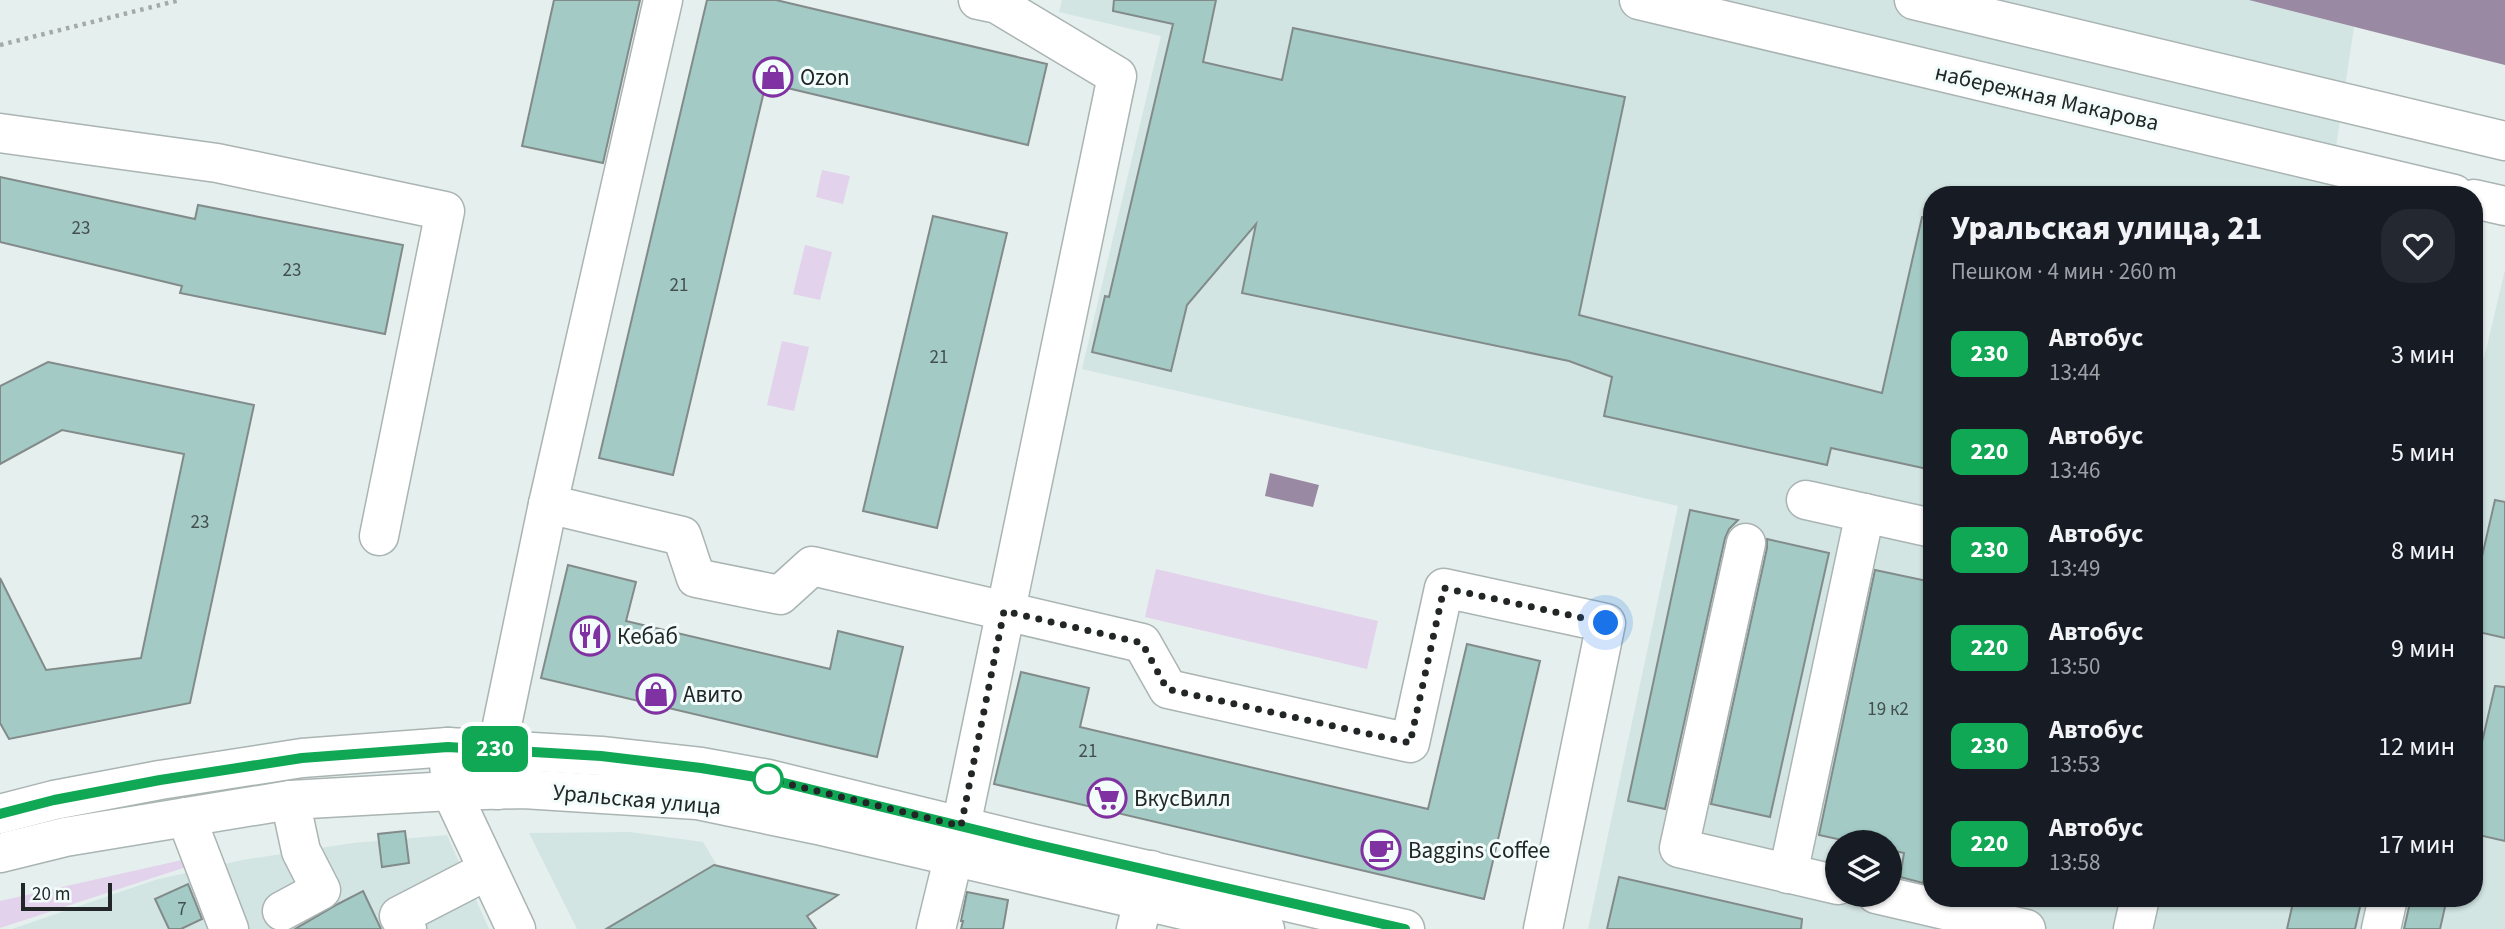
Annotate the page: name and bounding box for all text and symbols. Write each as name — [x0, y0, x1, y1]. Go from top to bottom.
shop icon: Ozon — [752, 56, 794, 98]
street label: набережная Макарова — [1932, 56, 2162, 139]
place label: Ozon — [800, 61, 850, 94]
text: Уральская улица, 21 — [1951, 205, 2262, 252]
button: heart — [2381, 209, 2455, 283]
house number: 23 — [72, 215, 90, 242]
text: Пешком · 4 мин · 260 m — [1951, 255, 2177, 288]
house number: 23 — [283, 257, 301, 284]
house number: 21 — [670, 272, 688, 299]
text: Автобус — [2049, 319, 2143, 356]
text: 230 — [1970, 336, 2009, 371]
text: 3 мин — [2391, 336, 2455, 373]
house number: 21 — [930, 344, 948, 371]
text: 13:44 — [2049, 356, 2100, 389]
text: Автобус — [2049, 417, 2143, 454]
text: 220 — [1970, 434, 2009, 469]
text: 5 мин — [2391, 434, 2455, 471]
text: 13:46 — [2049, 454, 2100, 487]
house number: 23 — [191, 509, 209, 536]
text: Автобус — [2049, 515, 2143, 552]
text: 230 — [1970, 532, 2009, 567]
text: 8 мин — [2391, 532, 2455, 569]
text: 13:49 — [2049, 552, 2100, 585]
your location — [1588, 605, 1623, 640]
text: Автобус — [2049, 613, 2143, 650]
restaurant icon: Кебаб — [569, 615, 611, 657]
place label: Кебаб — [617, 620, 678, 653]
text: 220 — [1970, 630, 2009, 665]
text: 9 мин — [2391, 630, 2455, 667]
text: 13:50 — [2049, 650, 2100, 683]
shop icon: Авито — [635, 673, 677, 715]
place label: Авито — [683, 678, 743, 711]
house number: 19 к2 — [1867, 696, 1909, 723]
text: Автобус — [2049, 711, 2143, 748]
line badge: 230 — [455, 726, 535, 772]
text: 230 — [1970, 728, 2009, 763]
text: 12 мин — [2378, 728, 2455, 765]
text: 230 — [476, 731, 514, 766]
house number: 21 — [1079, 738, 1097, 765]
text: 13:53 — [2049, 748, 2100, 781]
unlabelled marker — [753, 764, 783, 794]
street label: Уральская улица — [552, 776, 722, 823]
supermarket icon: ВкусВилл — [1086, 777, 1128, 819]
place label: ВкусВилл — [1134, 782, 1231, 815]
text: Автобус — [2049, 809, 2143, 846]
text: 220 — [1970, 826, 2009, 861]
text: 17 мин — [2378, 826, 2455, 863]
cafe icon: Baggins Coffee — [1360, 829, 1402, 871]
map controls — [1825, 830, 1902, 907]
button: layers — [1825, 830, 1902, 907]
place label: Baggins Coffee — [1408, 834, 1550, 867]
text: 13:58 — [2049, 846, 2100, 879]
scale bar — [21, 880, 112, 912]
text: 20 m — [32, 881, 70, 908]
house number: 7 — [177, 896, 187, 923]

